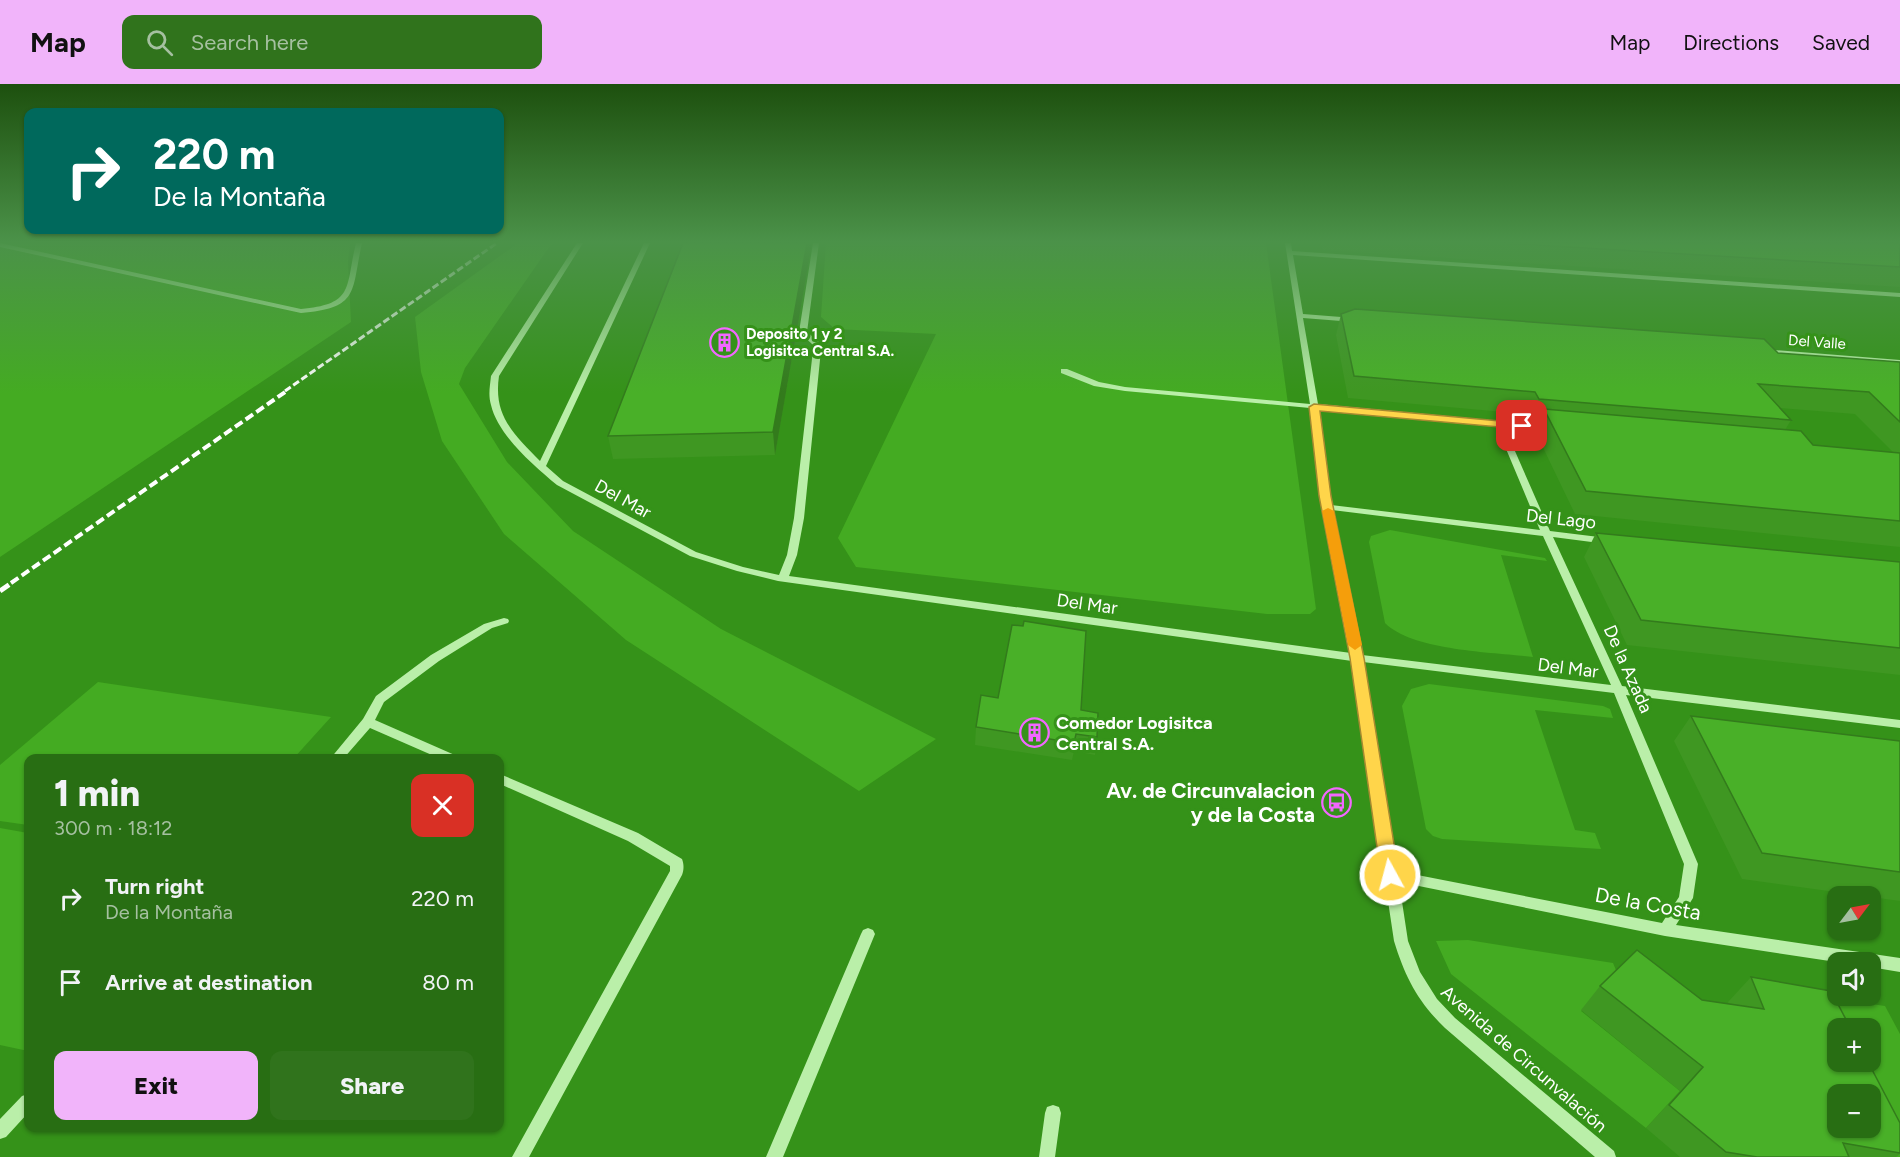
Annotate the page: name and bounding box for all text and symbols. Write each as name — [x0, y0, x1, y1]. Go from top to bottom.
search box — [122, 15, 542, 69]
text: Map — [30, 25, 86, 59]
icon: search — [143, 26, 176, 59]
text: Search here — [191, 29, 308, 56]
text: Map — [1609, 30, 1650, 55]
text: Directions — [1683, 30, 1779, 55]
text: Saved — [1812, 30, 1870, 55]
text: 220 m — [153, 129, 275, 180]
icon: right — [54, 132, 132, 210]
text: De la Montaña — [153, 180, 326, 213]
place label: Deposito 1 y 2 Logisitca Central S.A. — [746, 325, 894, 360]
building icon: Deposito 1 y 2 Logisitca Central S.A. — [709, 327, 741, 359]
street label: Del Valle — [1788, 331, 1846, 353]
pin — [1496, 400, 1547, 451]
icon: arrive — [1505, 409, 1538, 442]
street label: Del Mar — [591, 475, 655, 523]
street label: Del Lago — [1525, 504, 1597, 534]
street label: Del Mar — [1055, 589, 1119, 619]
street label: De la Azada — [1599, 622, 1657, 716]
street label: Del Mar — [1536, 653, 1600, 683]
place label: Comedor Logisitca Central S.A. — [1056, 712, 1213, 755]
building icon: Comedor Logisitca Central S.A. — [1019, 717, 1051, 749]
text: 1 min — [54, 772, 140, 815]
button: close — [411, 774, 474, 837]
place label: Av. de Circunvalacion y de la Costa — [1106, 778, 1315, 827]
bus stop icon: Av. de Circunvalacion y de la Costa — [1320, 787, 1352, 819]
text: 300 m · 18:12 — [54, 816, 172, 840]
position arrow — [1358, 843, 1422, 907]
text: Turn right — [105, 873, 204, 900]
icon: right — [54, 882, 87, 915]
street label: De la Costa — [1593, 882, 1703, 925]
text: 220 m — [411, 885, 474, 912]
north arrow — [1827, 886, 1881, 940]
map controls — [1827, 886, 1881, 1138]
text: De la Montaña — [105, 900, 233, 924]
button: sound — [1827, 952, 1881, 1006]
icon: arrive — [54, 966, 87, 999]
text: Arrive at destination — [105, 969, 313, 996]
text: 80 m — [422, 969, 474, 996]
street label: Avenida de Circunvalación — [1436, 981, 1612, 1137]
button: + — [1827, 1018, 1881, 1072]
button: Exit — [54, 1051, 258, 1120]
button: Share — [270, 1051, 474, 1120]
button: − — [1827, 1084, 1881, 1138]

